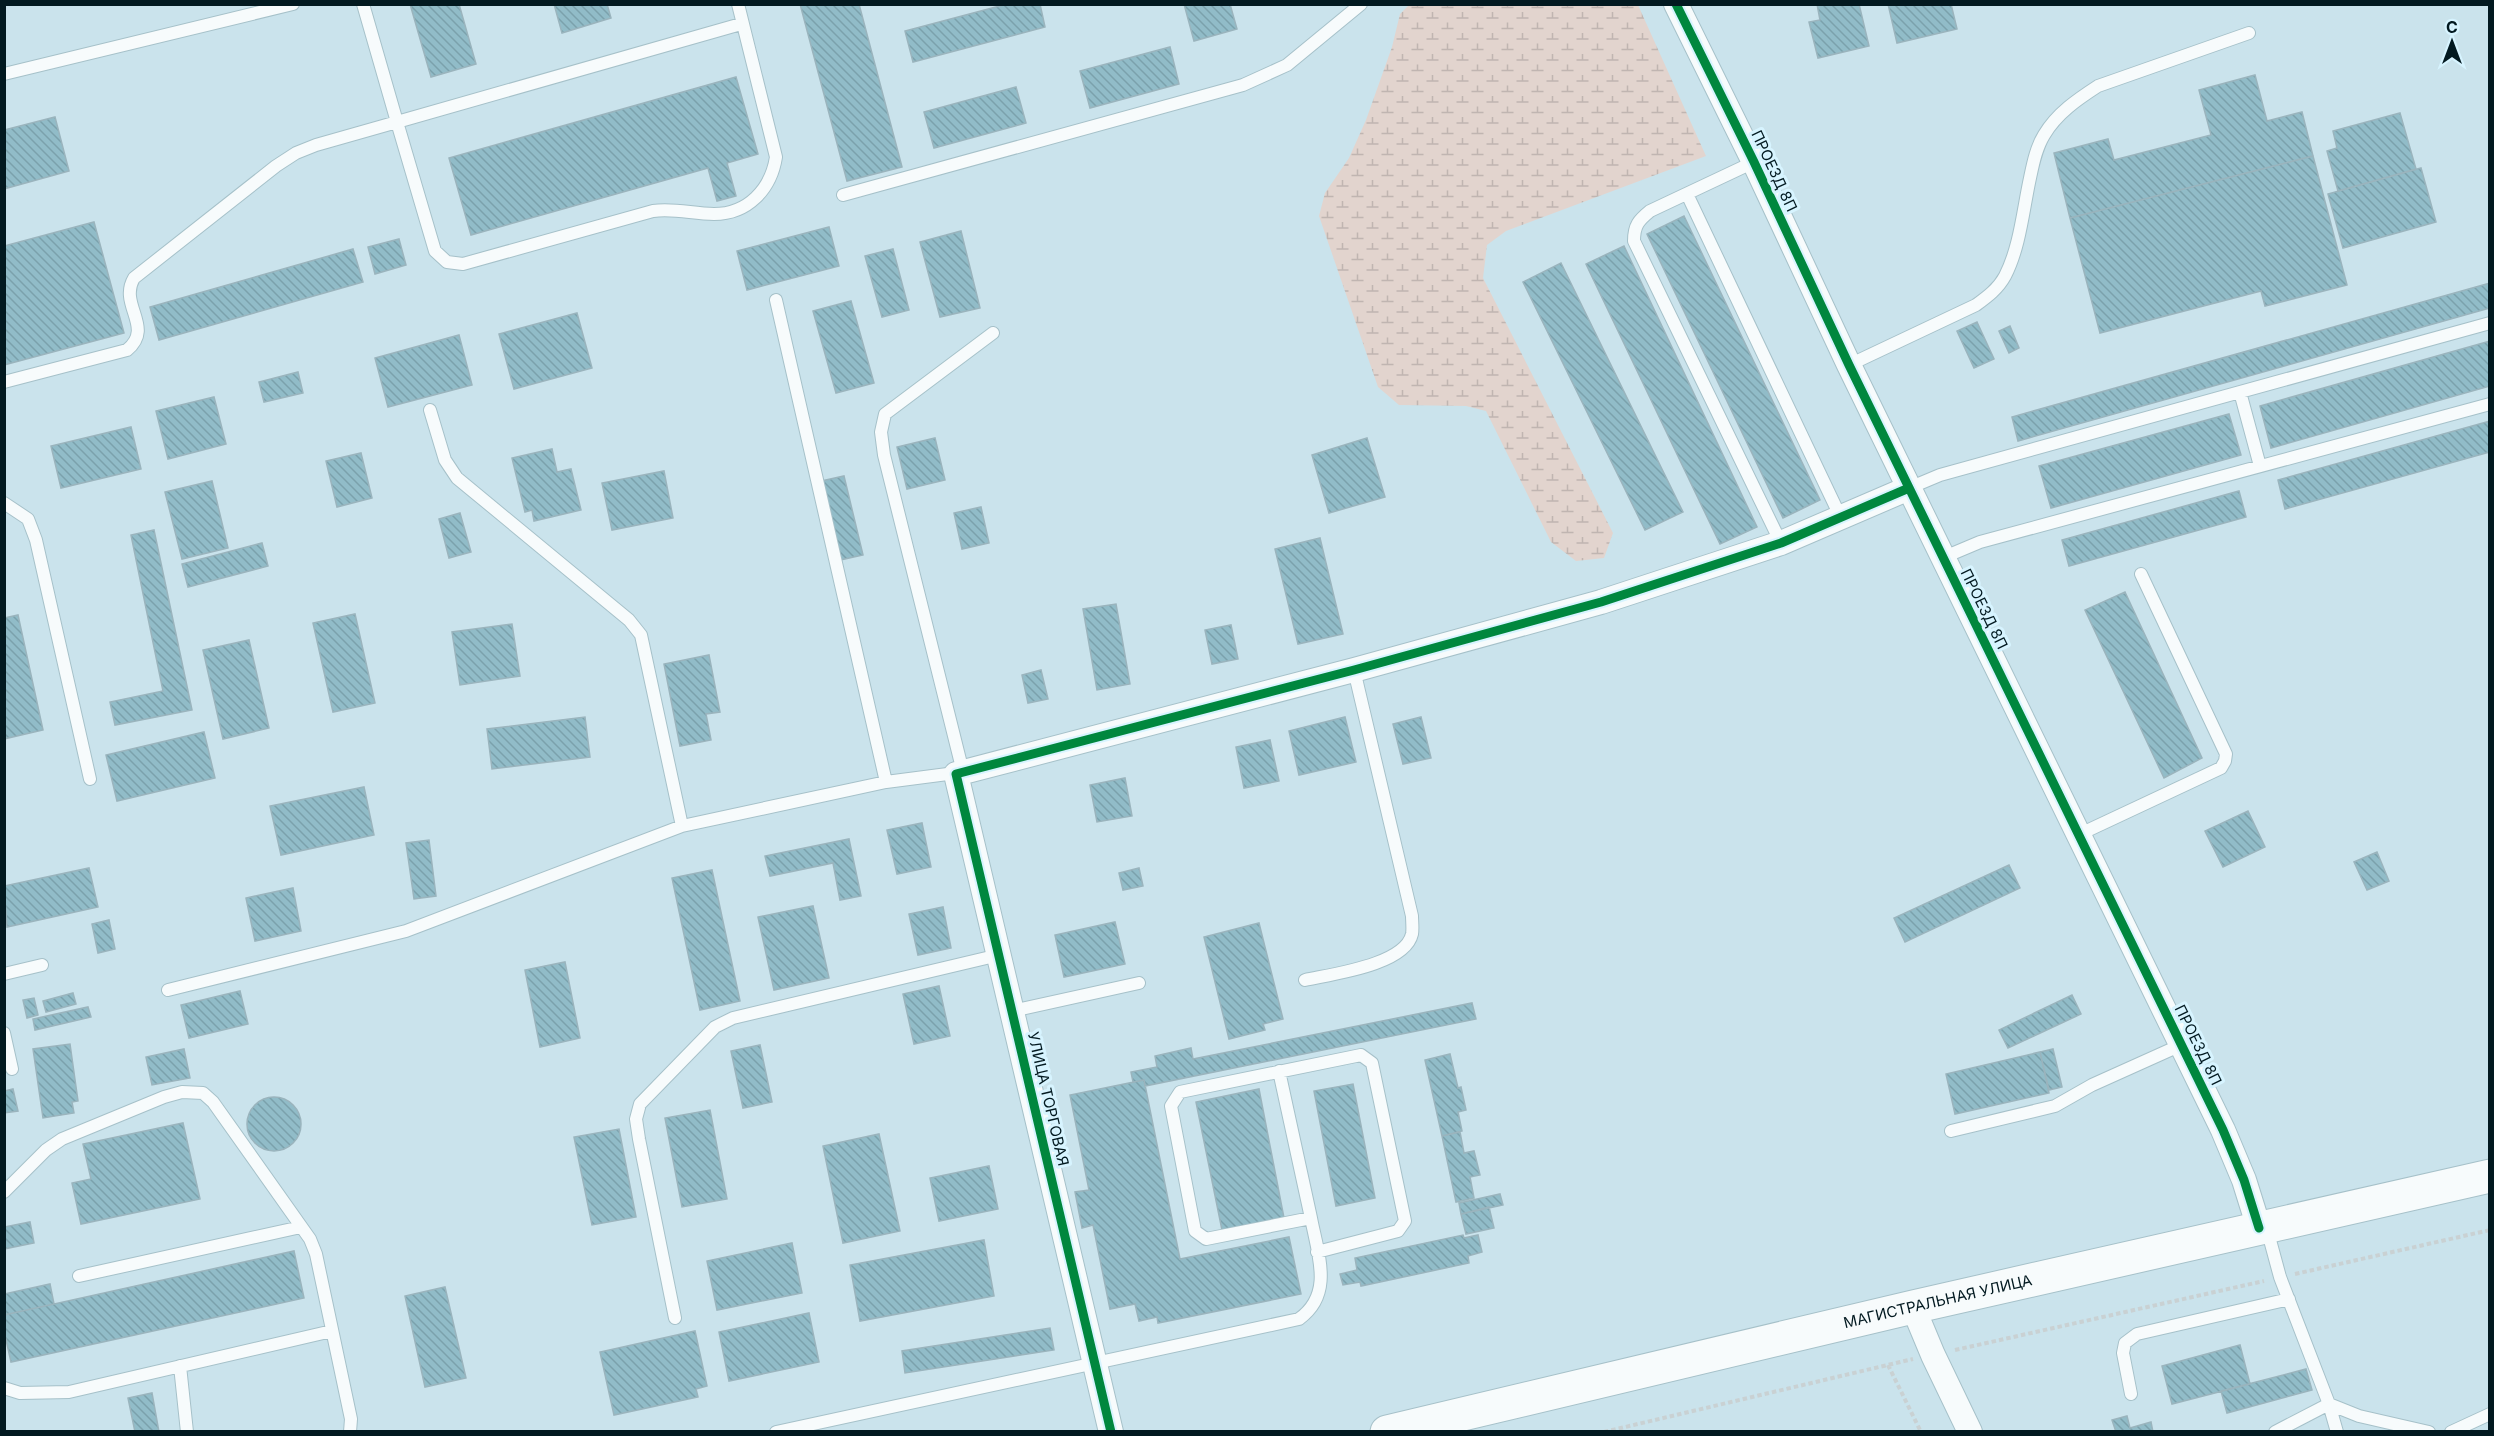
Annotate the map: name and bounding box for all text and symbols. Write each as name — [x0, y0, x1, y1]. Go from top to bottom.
north arrow — [2422, 12, 2482, 72]
text: С — [2446, 17, 2458, 37]
street label: ПРОЕЗД 8П — [1747, 127, 1802, 214]
street label: ПРОЕЗД 8П — [1957, 565, 2012, 652]
street label: ПРОЕЗД 8П — [2171, 1001, 2226, 1088]
street label: УЛИЦА ТОРГОВАЯ — [1024, 1030, 1073, 1168]
street label: МАГИСТРАЛЬНАЯ УЛИЦА — [1841, 1270, 2034, 1332]

